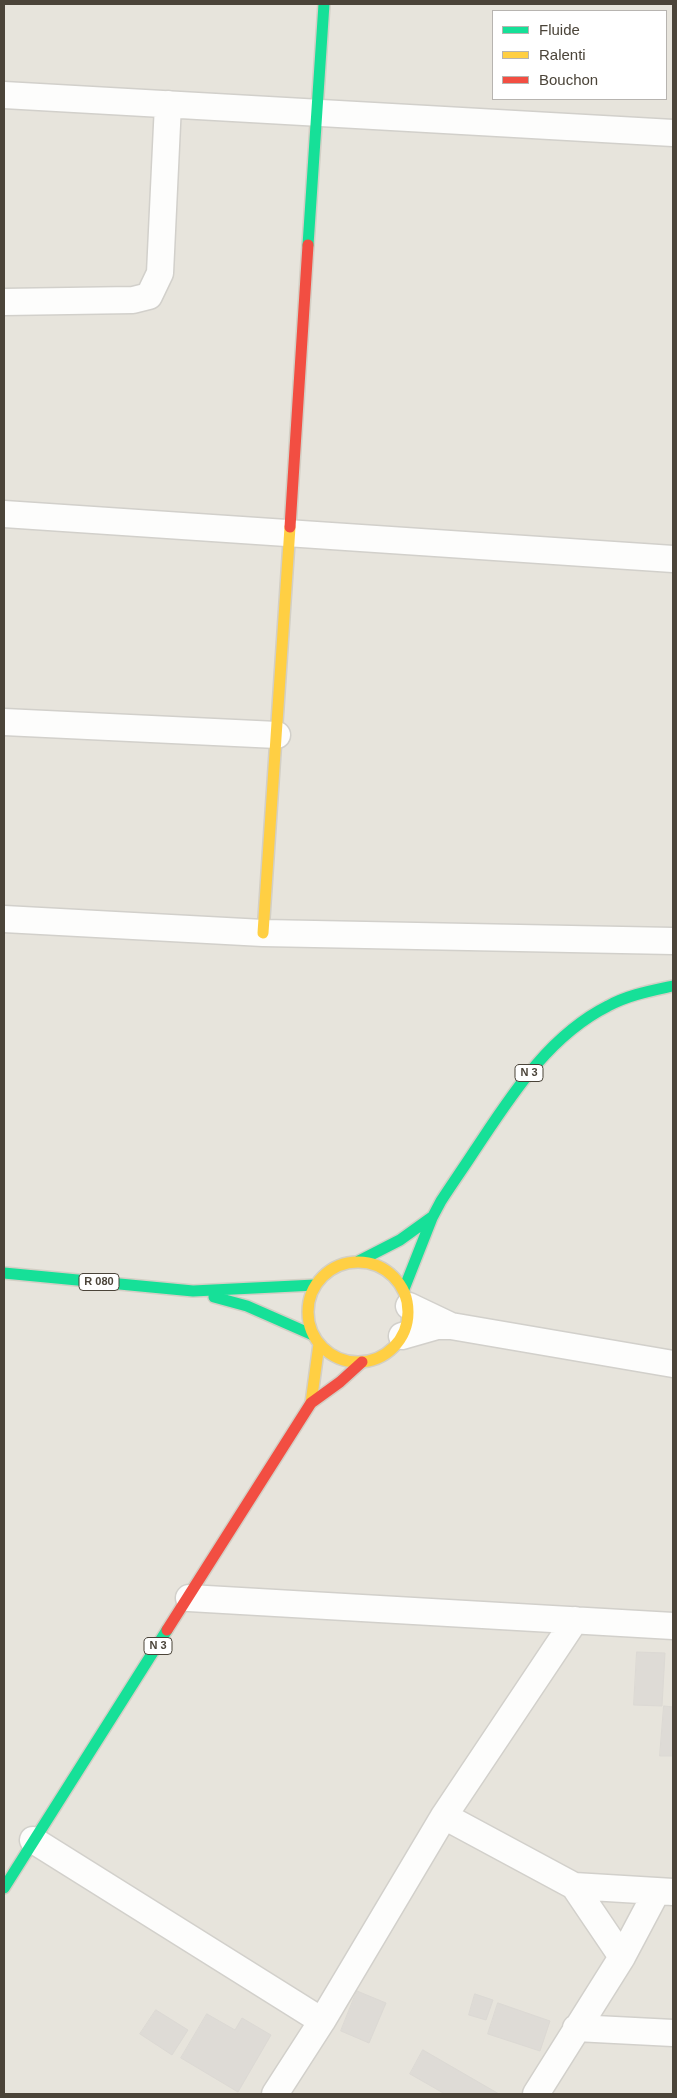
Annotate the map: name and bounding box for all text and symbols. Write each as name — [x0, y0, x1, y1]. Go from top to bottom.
legend — [492, 10, 667, 100]
text: Fluide — [539, 21, 580, 38]
text: Ralenti — [539, 46, 586, 63]
text: Bouchon — [539, 71, 598, 88]
road number: N 3 — [515, 1064, 543, 1082]
road number: R 080 — [79, 1274, 119, 1290]
road number: N 3 — [144, 1638, 172, 1654]

